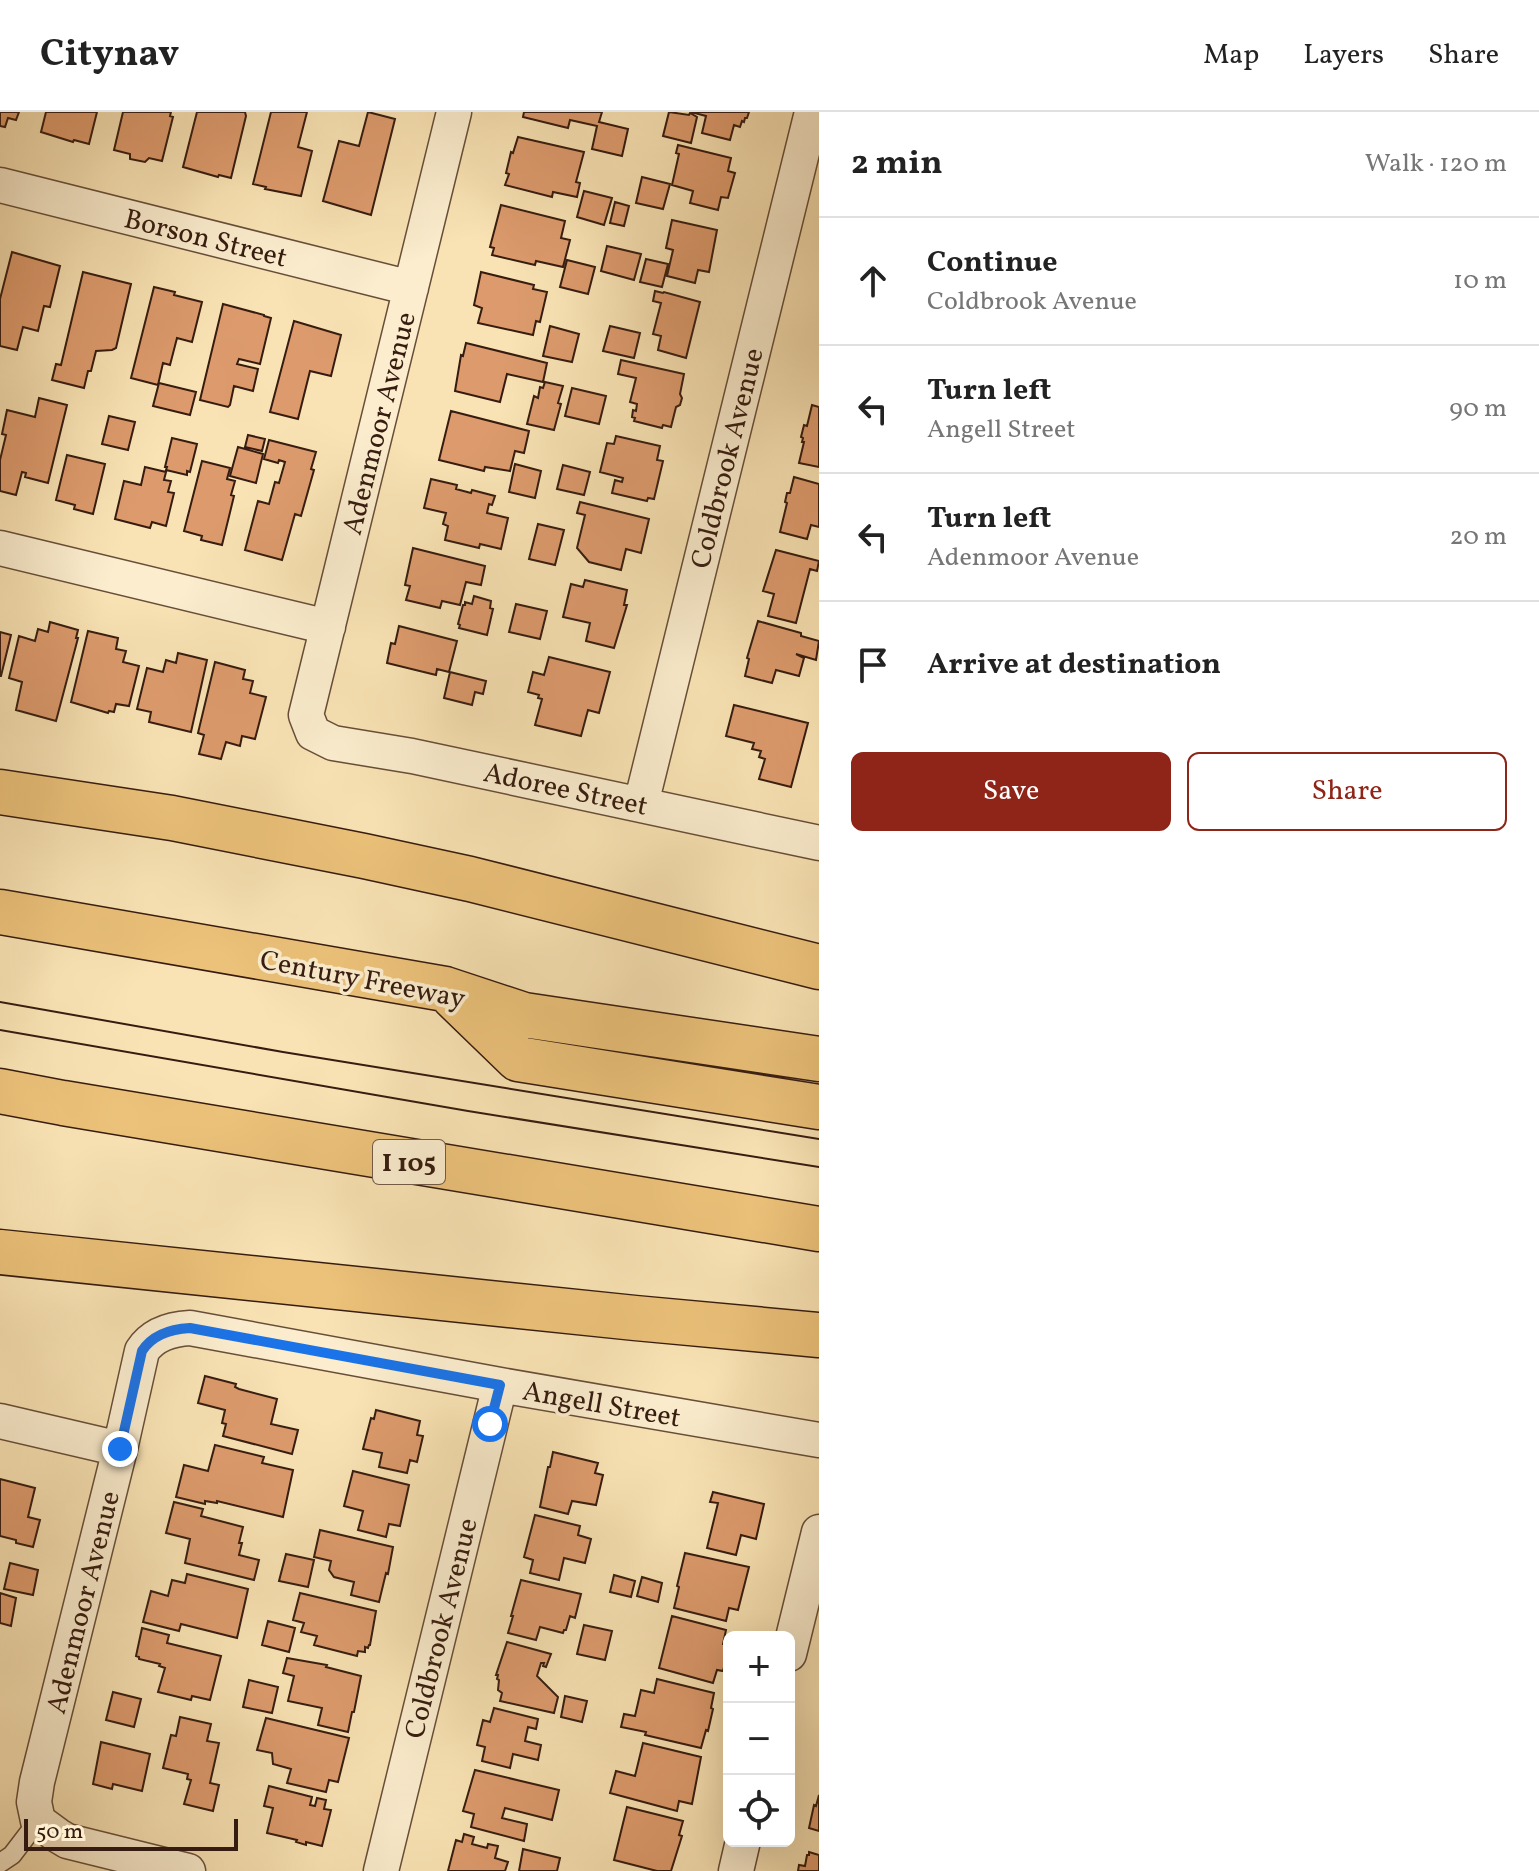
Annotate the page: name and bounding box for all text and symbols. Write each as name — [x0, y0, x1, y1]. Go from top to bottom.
text: Citynav — [40, 29, 179, 82]
text: Map — [1203, 36, 1259, 75]
text: Layers — [1303, 36, 1384, 75]
text: Share — [1428, 36, 1499, 75]
text: 2 min — [851, 141, 943, 188]
text: Walk · 120 m — [1365, 146, 1507, 182]
street label: Borson Street — [120, 200, 291, 279]
text: Continue — [927, 242, 1058, 284]
icon: ahead — [851, 259, 895, 303]
text: 10 m — [1453, 263, 1507, 299]
text: Coldbrook Avenue — [927, 284, 1137, 320]
street label: Adenmoor Avenue — [334, 308, 427, 539]
street label: Coldbrook Avenue — [682, 344, 775, 573]
text: Turn left — [927, 370, 1051, 412]
icon: left — [851, 387, 895, 431]
text: 90 m — [1449, 391, 1507, 427]
text: Angell Street — [927, 412, 1075, 448]
text: Turn left — [927, 498, 1051, 540]
icon: left — [851, 515, 895, 559]
text: 20 m — [1449, 519, 1507, 555]
text: Adenmoor Avenue — [927, 540, 1139, 576]
icon: arrive — [851, 643, 895, 687]
text: Arrive at destination — [927, 644, 1221, 686]
button: Save — [851, 752, 1171, 831]
button: Share — [1187, 752, 1507, 831]
street label: Adoree Street — [480, 754, 651, 827]
street label: Century Freeway — [257, 941, 468, 1019]
road number: I 105 — [373, 1140, 445, 1184]
street label: Angell Street — [520, 1372, 684, 1439]
route start — [472, 1406, 508, 1442]
route end — [102, 1431, 138, 1467]
street label: Adenmoor Avenue — [38, 1487, 131, 1718]
street label: Coldbrook Avenue — [396, 1514, 489, 1743]
map controls — [723, 1631, 795, 1847]
button: + — [723, 1631, 795, 1703]
button: − — [723, 1703, 795, 1775]
button: locate — [723, 1775, 795, 1847]
scale bar — [24, 1815, 238, 1851]
text: 50 m — [36, 1817, 83, 1848]

